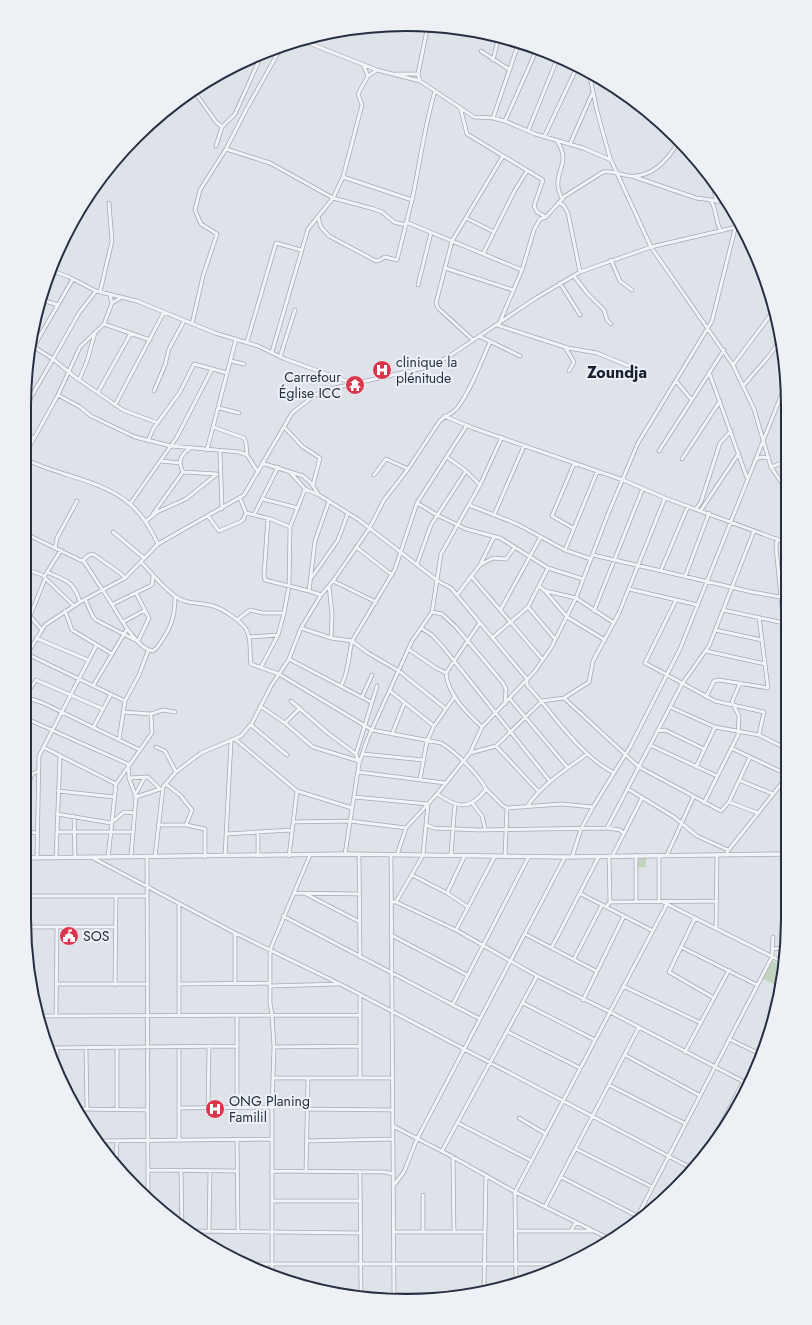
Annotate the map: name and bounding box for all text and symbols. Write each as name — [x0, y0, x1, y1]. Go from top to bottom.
place label: clinique la plénitude — [396, 352, 457, 388]
hospital icon: clinique la plénitude — [371, 359, 393, 381]
district label: Zoundja — [587, 361, 647, 384]
place label: Carrefour Église ICC — [279, 367, 341, 403]
temple icon: Carrefour Église ICC — [344, 374, 366, 396]
public building icon: SOS — [58, 925, 80, 947]
place label: SOS — [83, 926, 110, 946]
place label: ONG Planing Familil — [229, 1091, 310, 1127]
hospital icon: ONG Planing Familil — [204, 1098, 226, 1120]

